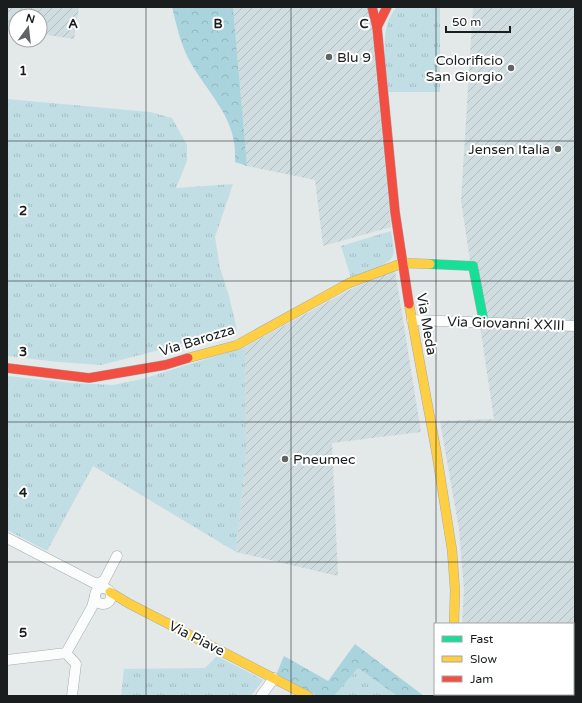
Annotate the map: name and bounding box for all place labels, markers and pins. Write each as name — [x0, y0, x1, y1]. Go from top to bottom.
place label: Blu 9 — [337, 49, 371, 66]
marker: Blu 9 — [324, 52, 334, 62]
place label: Colorificio San Giorgio — [426, 52, 503, 85]
marker: Colorificio San Giorgio — [506, 63, 516, 73]
place label: Jensen Italia — [468, 141, 550, 158]
marker: Jensen Italia — [553, 144, 563, 154]
place label: Pneumec — [293, 451, 356, 468]
marker: Pneumec — [280, 454, 290, 464]

